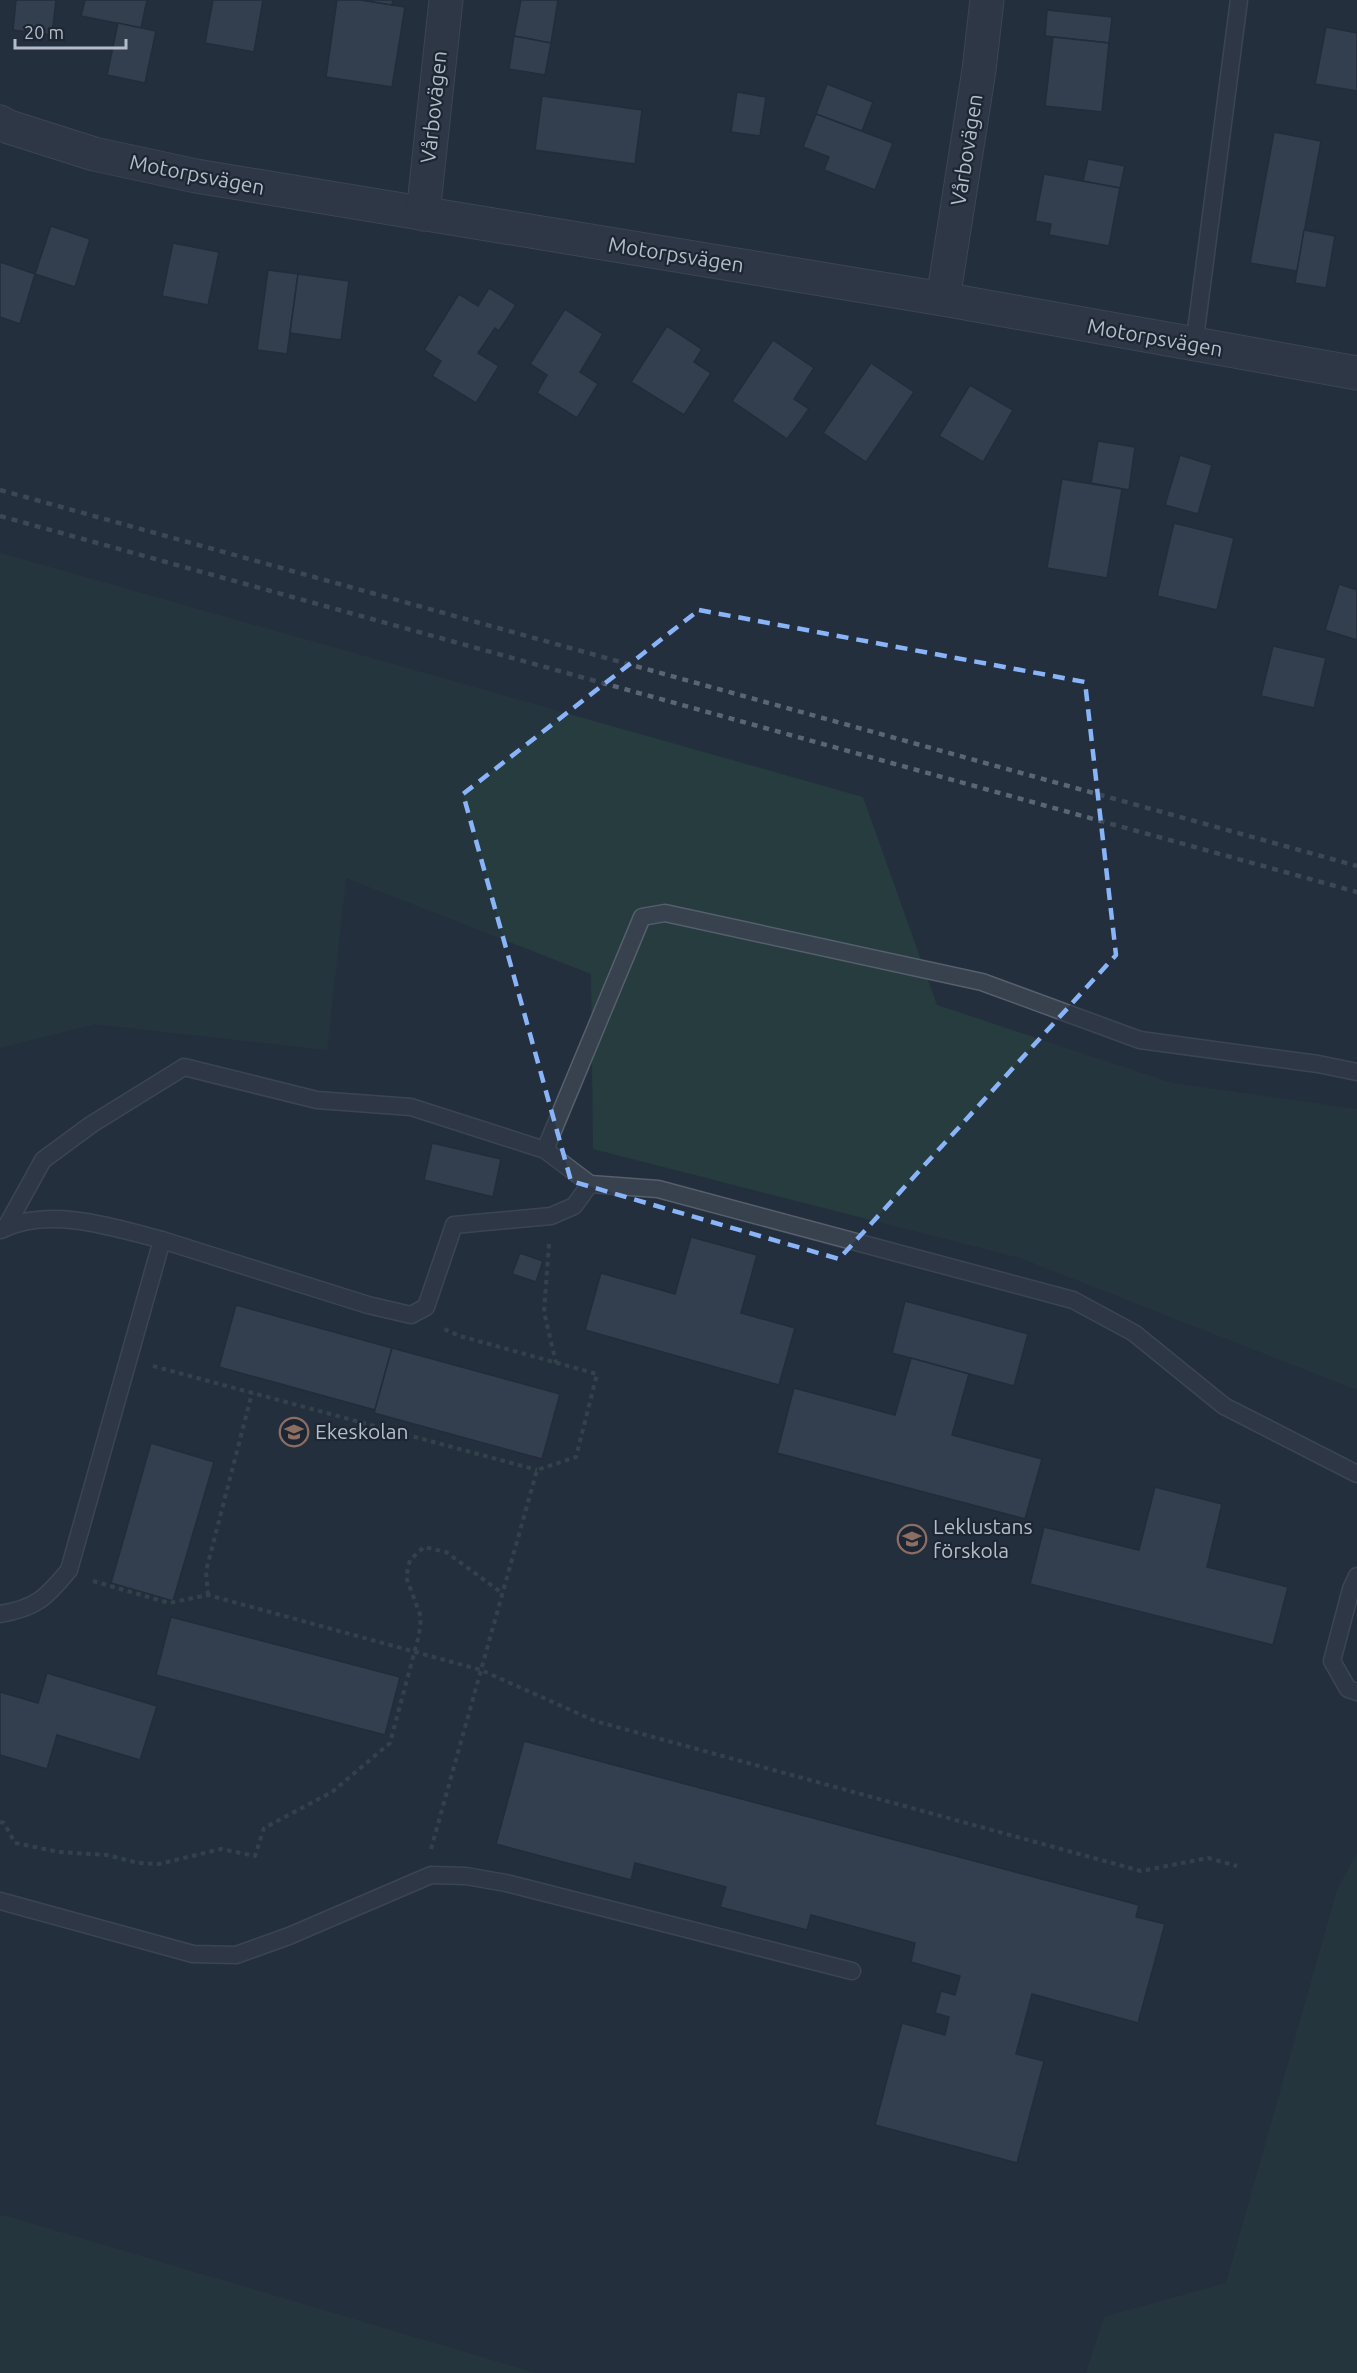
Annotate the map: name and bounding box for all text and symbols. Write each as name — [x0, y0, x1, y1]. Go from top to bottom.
scale bar — [15, 12, 126, 50]
text: 20 m — [24, 22, 64, 42]
street label: Vårbovägen — [415, 49, 451, 164]
street label: Vårbovägen — [945, 92, 987, 208]
street label: Motorpsvägen — [128, 149, 267, 199]
street label: Motorpsvägen — [607, 231, 746, 277]
street label: Motorpsvägen — [1086, 313, 1225, 361]
school or university icon: Ekeskolan — [278, 1416, 310, 1448]
place label: Ekeskolan — [315, 1419, 409, 1443]
place label: Leklustans förskola — [933, 1514, 1033, 1562]
school or university icon: Leklustans förskola — [896, 1523, 928, 1555]

